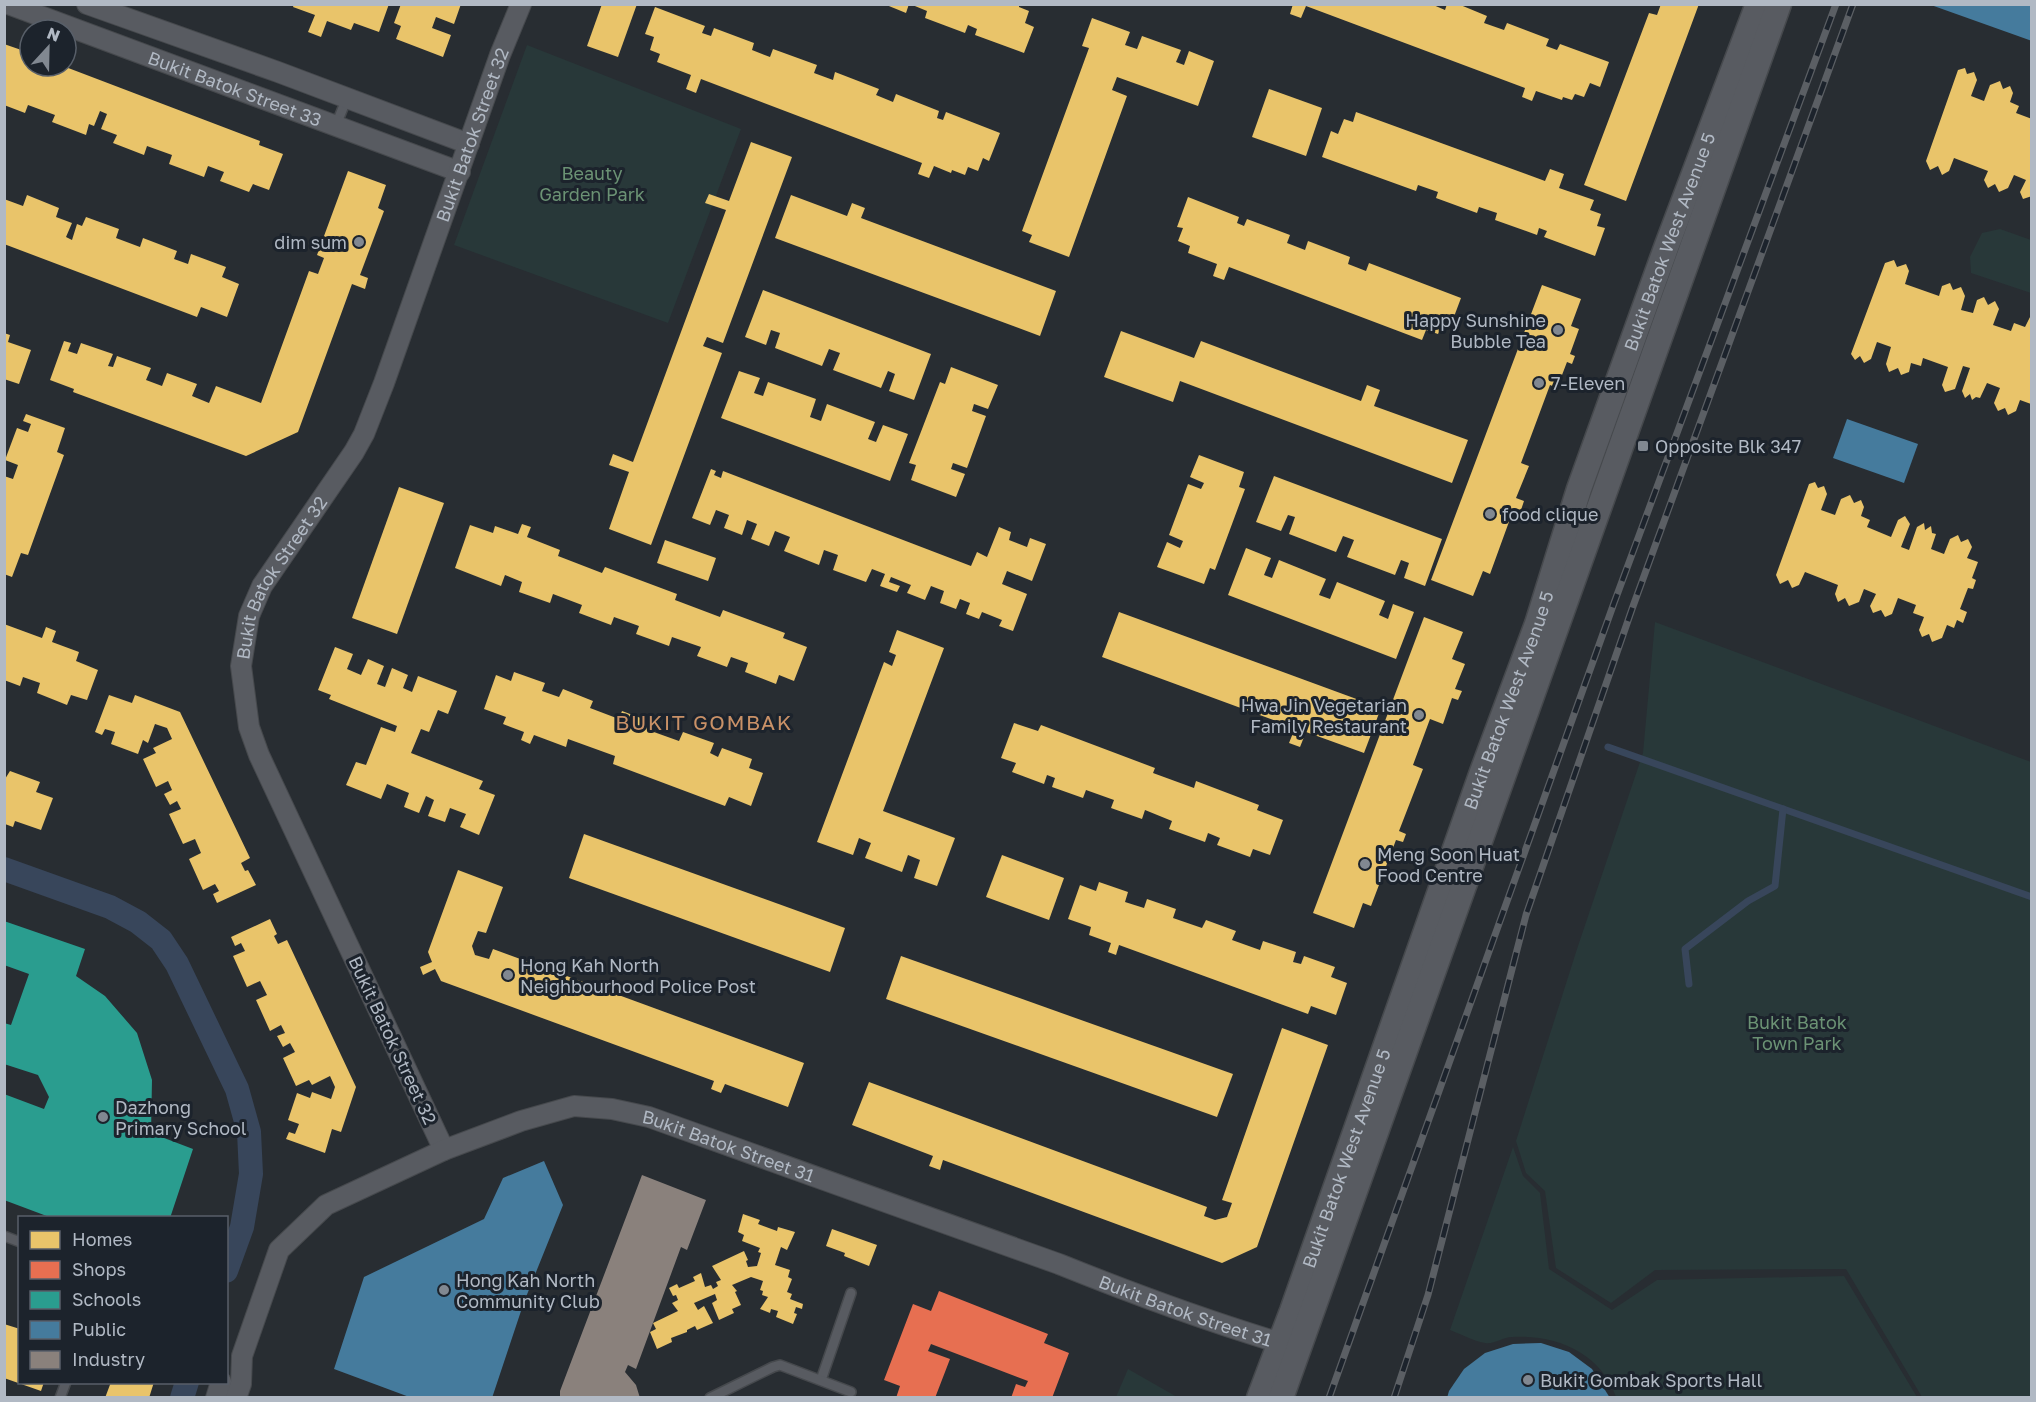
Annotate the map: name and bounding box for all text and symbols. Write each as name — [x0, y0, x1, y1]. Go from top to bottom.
north arrow — [18, 18, 78, 78]
text: N — [44, 23, 63, 46]
street label: Bukit Batok Street 32 — [431, 44, 513, 225]
street label: Bukit Batok Street 33 — [145, 46, 325, 131]
street label: Bukit Batok West Avenue 5 — [1619, 129, 1719, 354]
park label: Beauty Garden Park — [539, 162, 645, 205]
place label: dim sum — [274, 231, 347, 253]
marker: dim sum — [352, 235, 366, 249]
place label: Happy Sunshine Bubble Tea — [1405, 309, 1546, 352]
marker: Happy Sunshine Bubble Tea — [1551, 323, 1565, 337]
place label: 7-Eleven — [1551, 372, 1625, 394]
marker: 7-Eleven — [1532, 376, 1546, 390]
place label: Opposite Blk 347 — [1655, 435, 1801, 457]
marker: Opposite Blk 347 — [1636, 439, 1650, 453]
street label: Bukit Batok Street 32 — [231, 492, 332, 661]
place label: food clique — [1502, 503, 1598, 525]
marker: food clique — [1483, 507, 1497, 521]
street label: Bukit Batok West Avenue 5 — [1459, 588, 1558, 813]
place label: Hwa Jin Vegetarian Family Restaurant — [1241, 694, 1407, 737]
marker: Hwa Jin Vegetarian Family Restaurant — [1412, 708, 1426, 722]
district label: BUKIT GOMBAK — [615, 709, 793, 735]
place label: Meng Soon Huat Food Centre — [1377, 843, 1520, 886]
marker: Meng Soon Huat Food Centre — [1358, 857, 1372, 871]
street label: Bukit Batok Street 32 — [344, 952, 442, 1128]
place label: Hong Kah North Neighbourhood Police Post — [520, 954, 756, 997]
marker: Hong Kah North Neighbourhood Police Post — [501, 968, 515, 982]
park label: Bukit Batok Town Park — [1747, 1011, 1847, 1054]
street label: Bukit Batok West Avenue 5 — [1297, 1046, 1395, 1271]
place label: Dazhong Primary School — [115, 1096, 247, 1139]
street label: Bukit Batok Street 31 — [640, 1105, 818, 1187]
marker: Dazhong Primary School — [96, 1110, 110, 1124]
legend — [18, 1216, 228, 1384]
text: Homes — [72, 1228, 132, 1250]
text: Shops — [72, 1258, 126, 1280]
place label: Hong Kah North Community Club — [456, 1269, 600, 1312]
street label: Bukit Batok Street 31 — [1096, 1270, 1275, 1351]
marker: Hong Kah North Community Club — [437, 1283, 451, 1297]
text: Schools — [72, 1288, 141, 1310]
text: Public — [72, 1318, 126, 1340]
text: Industry — [72, 1348, 145, 1370]
place label: Bukit Gombak Sports Hall — [1540, 1369, 1763, 1391]
marker: Bukit Gombak Sports Hall — [1521, 1373, 1535, 1387]

